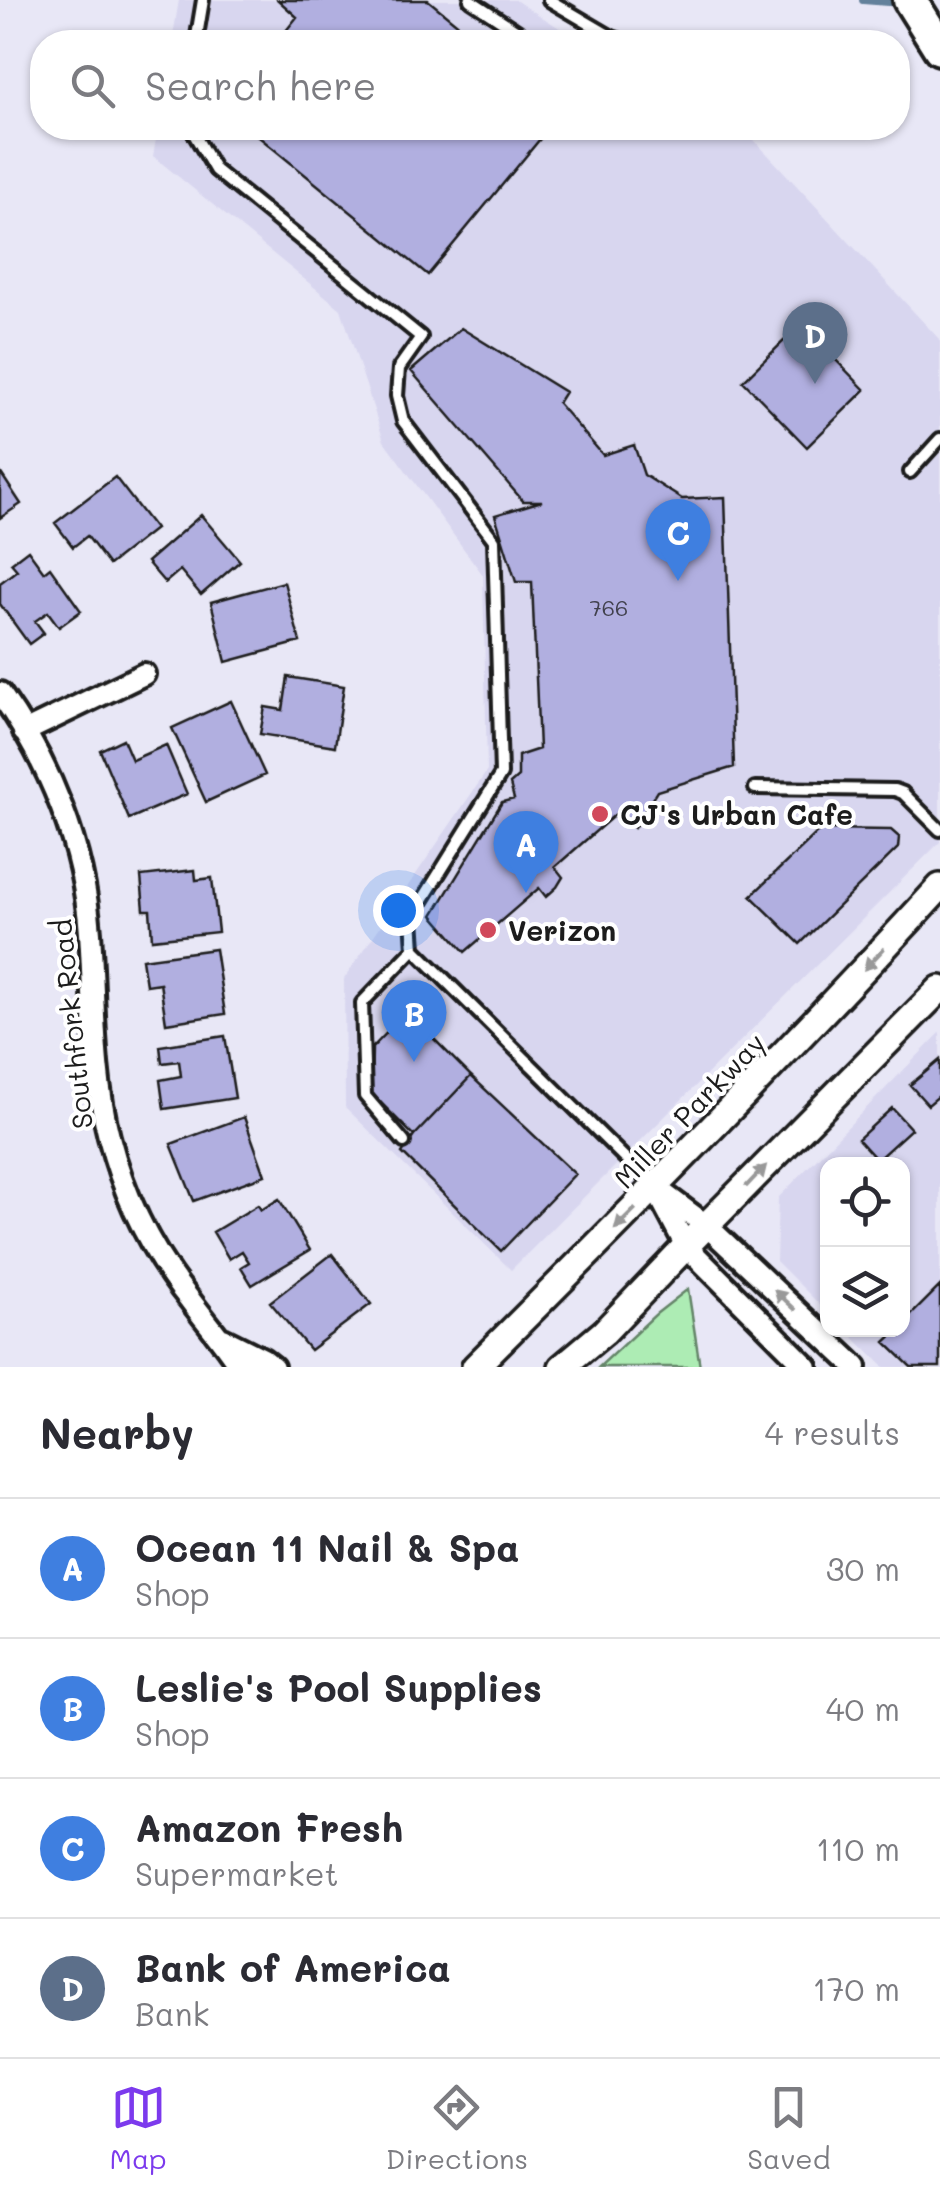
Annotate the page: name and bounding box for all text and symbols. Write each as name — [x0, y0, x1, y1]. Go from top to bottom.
search box — [30, 30, 910, 140]
icon: search — [65, 58, 120, 113]
text: Search here — [145, 60, 376, 110]
pin: D — [782, 302, 848, 384]
pin: C — [646, 498, 710, 581]
house number: 766 — [590, 593, 628, 622]
place label: CJ's Urban Cafe — [620, 796, 853, 832]
marker: CJ's Urban Cafe — [589, 803, 611, 825]
pin: A — [494, 810, 558, 893]
your location — [373, 885, 424, 936]
place label: Verizon — [508, 912, 616, 948]
street label: Southfork Road — [42, 917, 100, 1131]
marker: Verizon — [477, 919, 499, 941]
one-way arrow — [863, 947, 886, 971]
pin: B — [382, 980, 446, 1062]
street label: Miller Parkway — [606, 1025, 772, 1195]
map controls — [820, 1157, 910, 1337]
button: locate — [820, 1157, 910, 1247]
one-way arrow — [744, 1165, 767, 1189]
one-way arrow — [613, 1207, 637, 1230]
button: layers — [820, 1247, 910, 1337]
one-way arrow — [774, 1289, 798, 1312]
text: Nearby — [40, 1405, 194, 1460]
text: 4 results — [764, 1411, 900, 1453]
text: Ocean 11 Nail & Spa — [135, 1522, 520, 1572]
text: A — [61, 1547, 84, 1589]
text: 30 m — [826, 1547, 900, 1589]
text: Shop — [135, 1572, 210, 1614]
text: Leslie's Pool Supplies — [135, 1662, 542, 1712]
text: B — [62, 1687, 83, 1729]
text: 40 m — [826, 1687, 900, 1729]
text: Shop — [135, 1712, 210, 1754]
text: Amazon Fresh — [135, 1802, 403, 1852]
text: C — [61, 1827, 84, 1869]
text: 110 m — [816, 1827, 900, 1869]
text: Supermarket — [135, 1852, 339, 1894]
text: Bank of America — [135, 1942, 451, 1992]
text: D — [61, 1967, 84, 2009]
text: 170 m — [812, 1967, 900, 2009]
text: Bank — [135, 1992, 210, 2034]
tab: Map — [110, 2080, 167, 2176]
tab: Directions — [386, 2080, 528, 2176]
tab: Saved — [747, 2080, 830, 2176]

